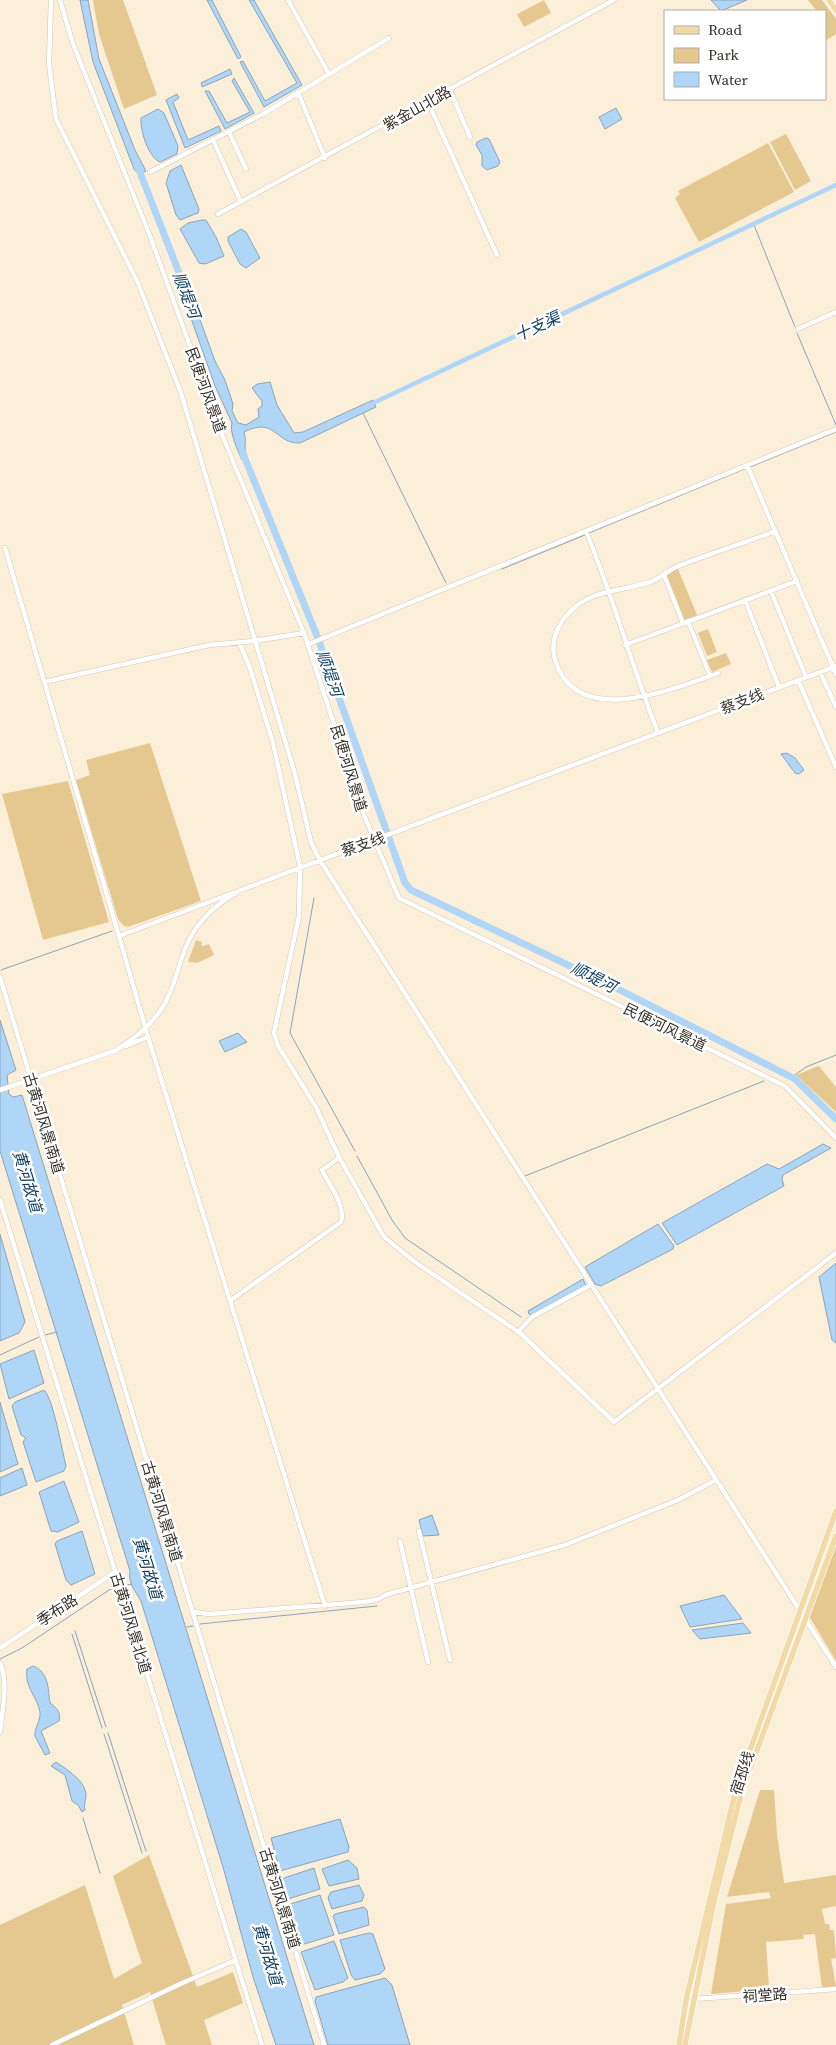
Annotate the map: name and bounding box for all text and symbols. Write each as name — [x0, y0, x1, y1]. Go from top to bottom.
legend — [664, 10, 826, 100]
text: Road — [708, 19, 742, 40]
text: Park — [708, 44, 740, 65]
text: Water — [708, 69, 749, 90]
street label: 紫金山北路 — [379, 81, 455, 135]
water label: 顺堤河 — [168, 269, 207, 324]
water label: 十支渠 — [511, 305, 565, 346]
street label: 民便河风景道 — [181, 344, 231, 436]
water label: 顺堤河 — [311, 647, 350, 702]
street label: 蔡支线 — [717, 683, 767, 719]
street label: 民便河风景道 — [326, 722, 372, 814]
street label: 蔡支线 — [338, 827, 388, 861]
water label: 顺堤河 — [568, 957, 623, 999]
street label: 民便河风景道 — [620, 998, 710, 1056]
street label: 古黄河风景南道 — [19, 1070, 69, 1176]
water label: 黄河故道 — [8, 1147, 48, 1217]
street label: 古黄河风景南道 — [137, 1458, 187, 1564]
water label: 黄河故道 — [128, 1534, 168, 1604]
street label: 古黄河风景北道 — [106, 1570, 156, 1676]
street label: 季布路 — [32, 1589, 82, 1631]
street label: 宿邳线 — [725, 1748, 759, 1798]
street label: 古黄河风景南道 — [255, 1845, 305, 1951]
water label: 黄河故道 — [248, 1920, 288, 1990]
street label: 祠堂路 — [742, 1983, 788, 2007]

